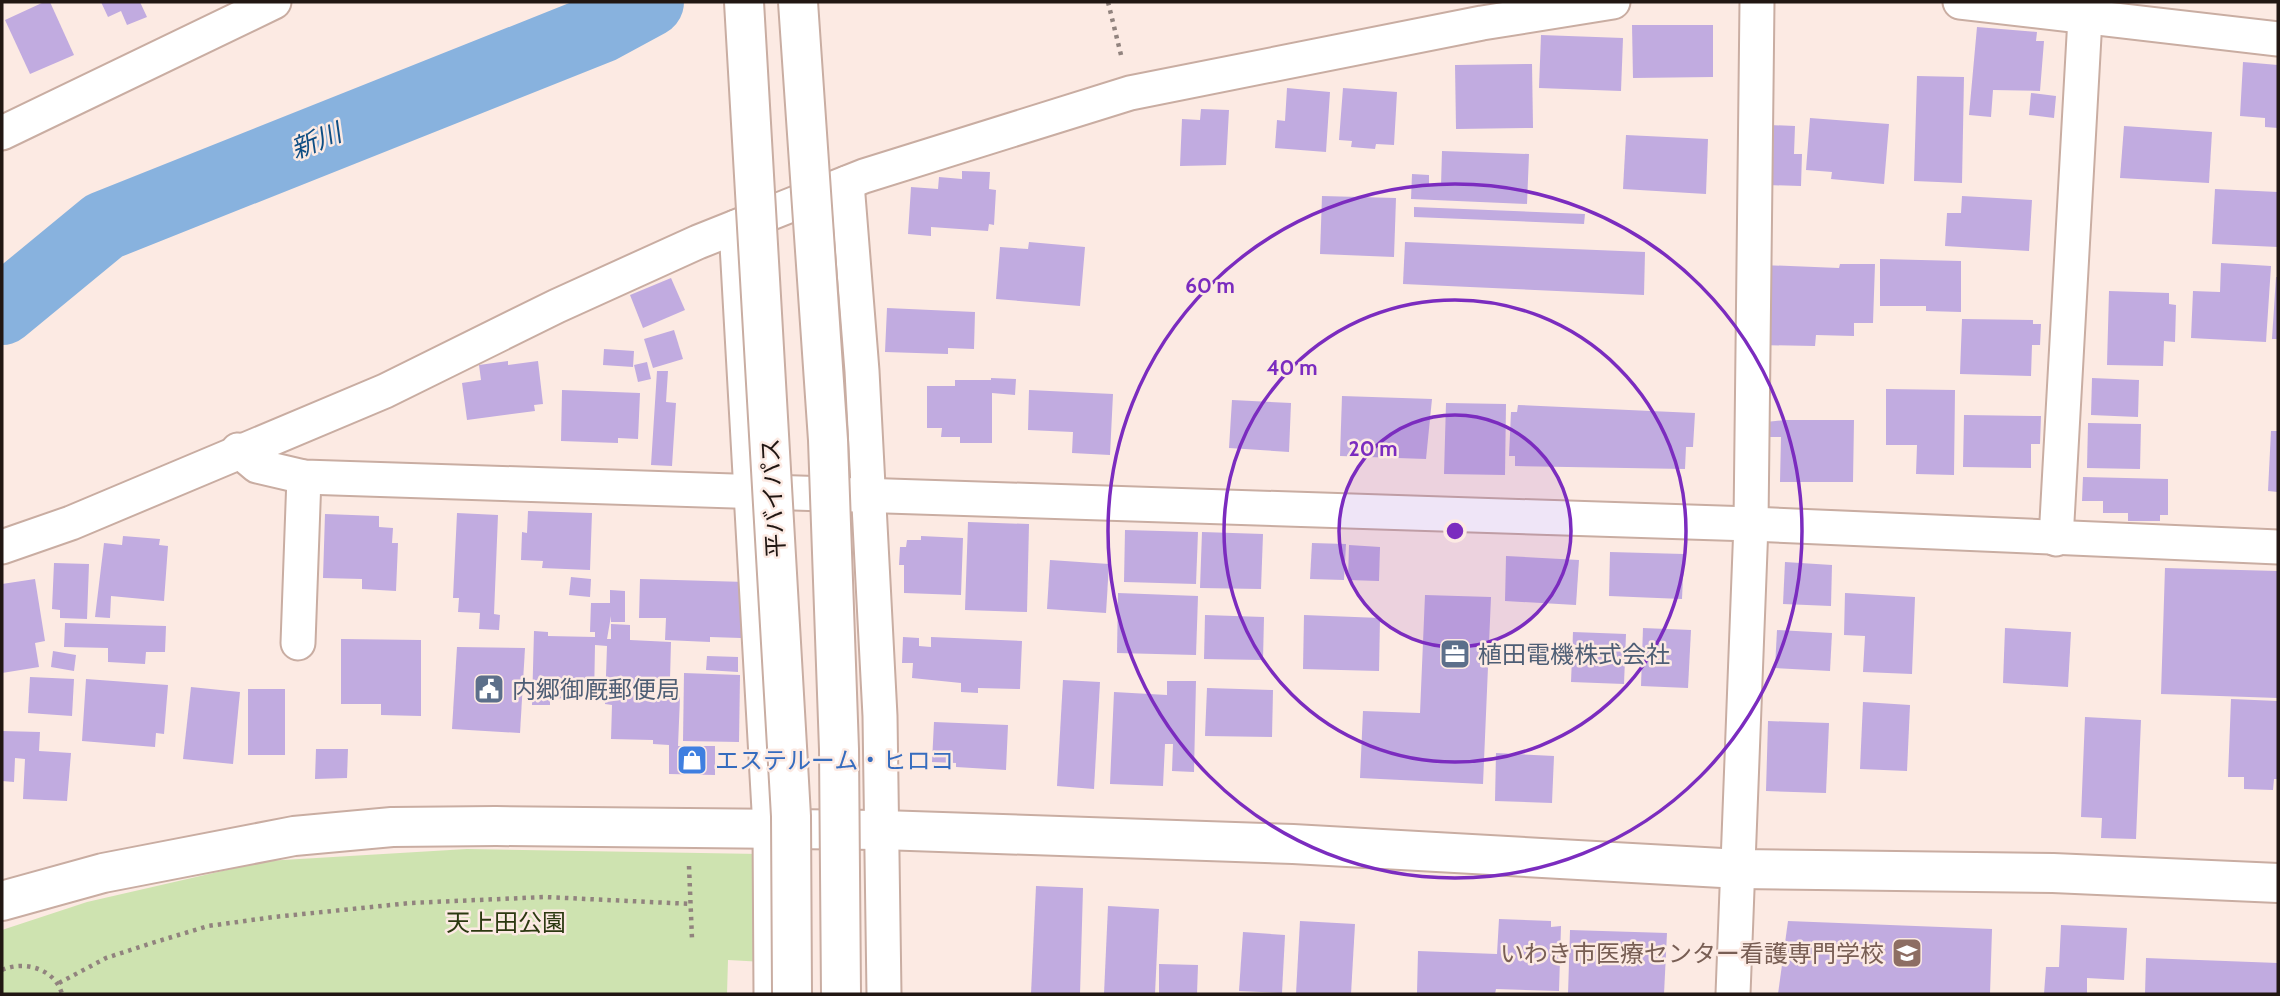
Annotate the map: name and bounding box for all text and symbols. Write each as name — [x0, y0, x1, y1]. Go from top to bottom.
water label: 新川 — [286, 115, 349, 166]
text: 60 m — [1185, 273, 1235, 298]
text: 40 m — [1267, 355, 1317, 380]
text: 20 m — [1349, 436, 1397, 461]
street label: 平バイパス — [755, 438, 791, 558]
centre of rings — [1443, 519, 1467, 543]
office icon: 植田電機株式会社 — [1438, 637, 1472, 671]
place label: 植田電機株式会社 — [1478, 640, 1670, 669]
public building icon: 内郷御厩郵便局 — [472, 672, 506, 706]
place label: 内郷御厩郵便局 — [512, 675, 680, 704]
shop icon: エステルーム・ヒロコ — [675, 743, 709, 777]
place label: エステルーム・ヒロコ — [715, 746, 954, 775]
park label: 天上田公園 — [446, 908, 566, 937]
school or university icon: いわき市医療センター看護専門学校 — [1890, 936, 1924, 970]
place label: いわき市医療センター看護専門学校 — [1500, 939, 1884, 968]

